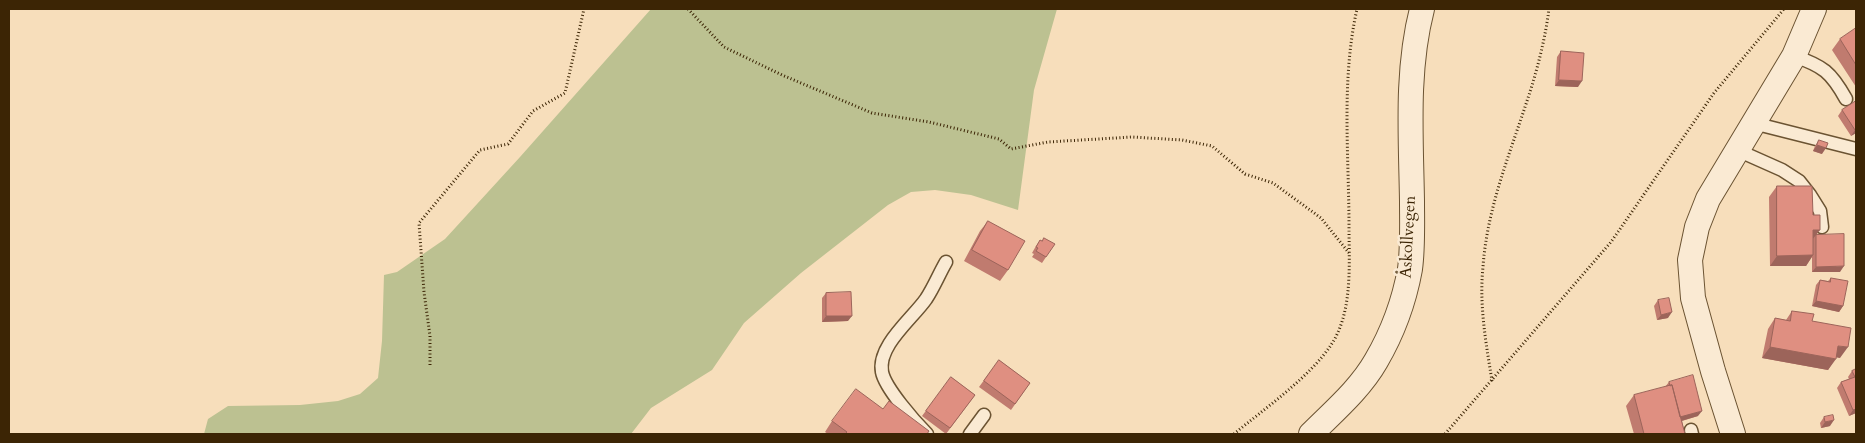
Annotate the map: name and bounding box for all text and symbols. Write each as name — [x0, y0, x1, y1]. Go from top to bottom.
street label: Åskollvegen — [1397, 195, 1421, 279]

